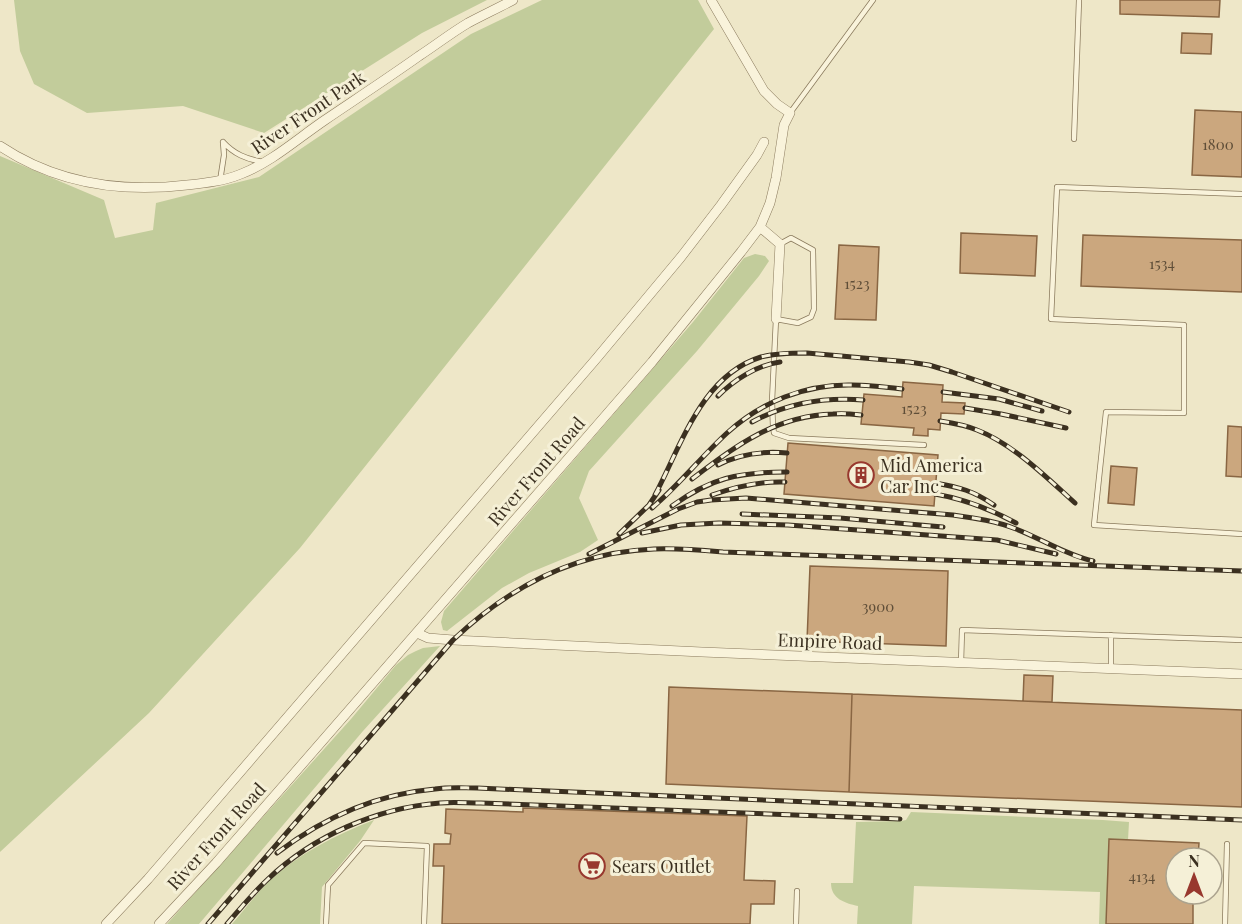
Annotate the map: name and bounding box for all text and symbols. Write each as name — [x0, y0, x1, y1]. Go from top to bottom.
street label: River Front Park — [246, 65, 370, 159]
house number: 1800 — [1202, 134, 1234, 154]
house number: 1534 — [1149, 253, 1175, 273]
house number: 1523 — [844, 273, 870, 293]
house number: 1523 — [901, 398, 927, 418]
street label: River Front Road — [482, 411, 590, 530]
place label: Mid America Car Inc — [880, 453, 983, 498]
building icon: Mid America Car Inc — [846, 460, 876, 490]
house number: 3900 — [862, 596, 894, 616]
street label: Empire Road — [777, 627, 883, 655]
street label: River Front Road — [161, 777, 271, 895]
north arrow — [1164, 846, 1224, 906]
text: N — [1188, 850, 1200, 871]
supermarket icon: Sears Outlet — [577, 851, 607, 881]
place label: Sears Outlet — [612, 854, 712, 878]
house number: 4134 — [1129, 866, 1155, 886]

